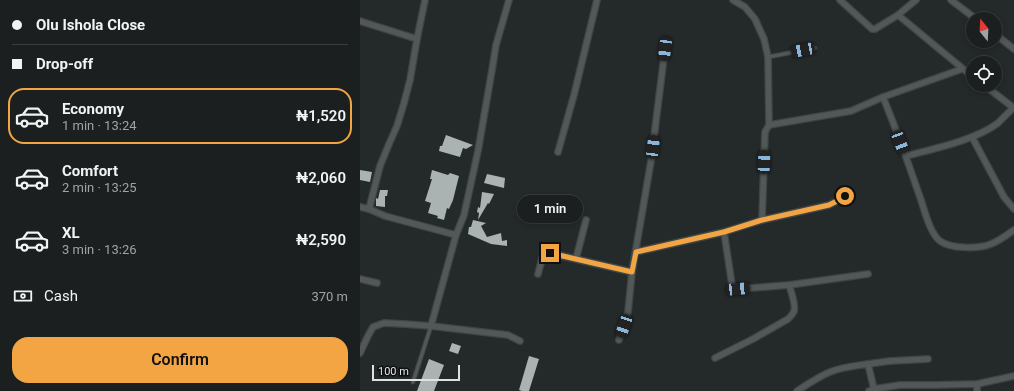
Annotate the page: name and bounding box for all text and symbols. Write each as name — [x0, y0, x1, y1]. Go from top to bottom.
north arrow — [966, 12, 1002, 48]
map controls — [966, 12, 1002, 92]
text: Olu Ishola Close — [36, 16, 145, 34]
car — [658, 36, 672, 62]
car — [790, 42, 816, 58]
text: Drop-off — [36, 55, 93, 73]
button: locate — [966, 56, 1002, 92]
icon: car — [14, 98, 50, 134]
text: Economy — [62, 100, 124, 118]
text: ₦1,520 — [296, 107, 346, 125]
text: 1 min · 13:24 — [62, 118, 137, 133]
car — [890, 129, 910, 155]
car — [646, 134, 660, 160]
car — [758, 150, 770, 174]
icon: car — [14, 160, 50, 196]
text: Comfort — [62, 162, 118, 180]
text: ₦2,060 — [296, 169, 346, 187]
text: 2 min · 13:25 — [62, 180, 137, 195]
route start — [836, 187, 854, 205]
callout: 1 min — [517, 195, 583, 223]
text: 1 min — [534, 201, 566, 216]
icon: car — [14, 222, 50, 258]
text: XL — [62, 224, 80, 242]
text: ₦2,590 — [296, 231, 346, 249]
text: 3 min · 13:26 — [62, 242, 137, 257]
route end — [541, 244, 559, 262]
car — [726, 282, 750, 296]
icon: cash — [12, 285, 34, 307]
text: Cash — [44, 287, 78, 305]
text: 370 m — [311, 289, 348, 304]
car — [614, 313, 634, 339]
button: Confirm — [12, 337, 348, 383]
scale bar — [372, 363, 460, 382]
text: 100 m — [378, 365, 409, 378]

